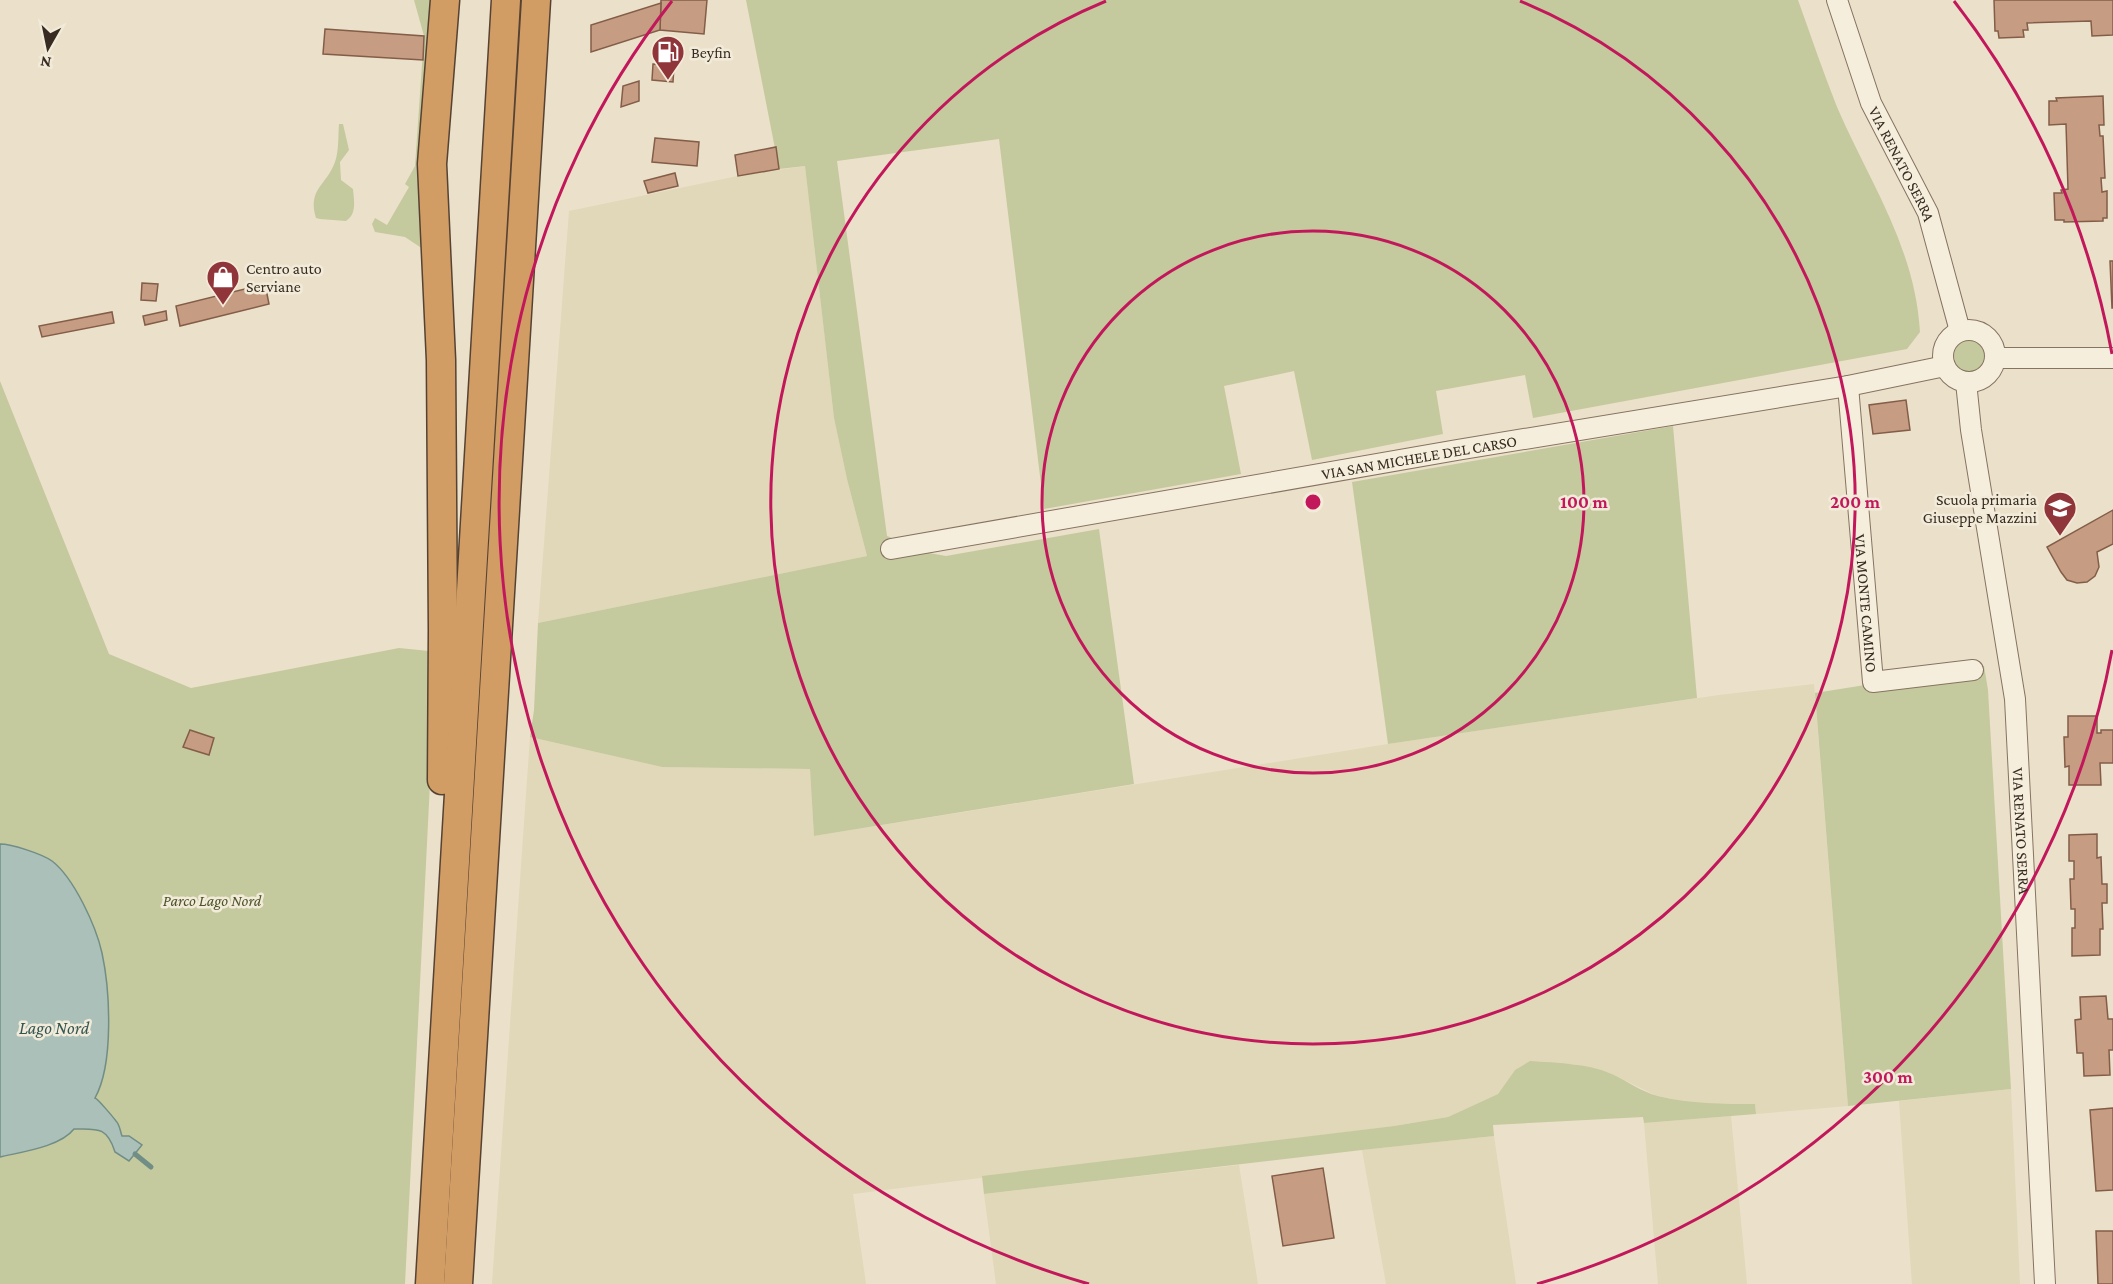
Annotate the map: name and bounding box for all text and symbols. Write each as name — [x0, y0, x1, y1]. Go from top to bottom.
north arrow — [18, 18, 78, 78]
fuel station icon: Beyfin — [650, 34, 686, 81]
place label: Beyfin — [691, 44, 732, 62]
text: N — [39, 53, 52, 72]
street label: VIA RENATO SERRA — [1866, 103, 1939, 224]
shop icon: Centro auto Serviane — [205, 259, 241, 306]
place label: Centro auto Serviane — [246, 260, 322, 295]
street label: VIA SAN MICHELE DEL CARSO — [1320, 432, 1518, 482]
school or university icon: Scuola primaria Giuseppe Mazzini — [2042, 490, 2078, 537]
place label: Scuola primaria Giuseppe Mazzini — [1923, 491, 2038, 527]
centre of rings — [1303, 492, 1323, 512]
text: 100 m — [1560, 492, 1608, 512]
text: 200 m — [1830, 492, 1881, 512]
street label: VIA MONTE CAMINO — [1852, 533, 1881, 673]
street label: VIA RENATO SERRA — [2010, 767, 2034, 896]
park label: Parco Lago Nord — [163, 892, 262, 910]
water label: Lago Nord — [19, 1018, 90, 1038]
text: 300 m — [1863, 1067, 1913, 1087]

